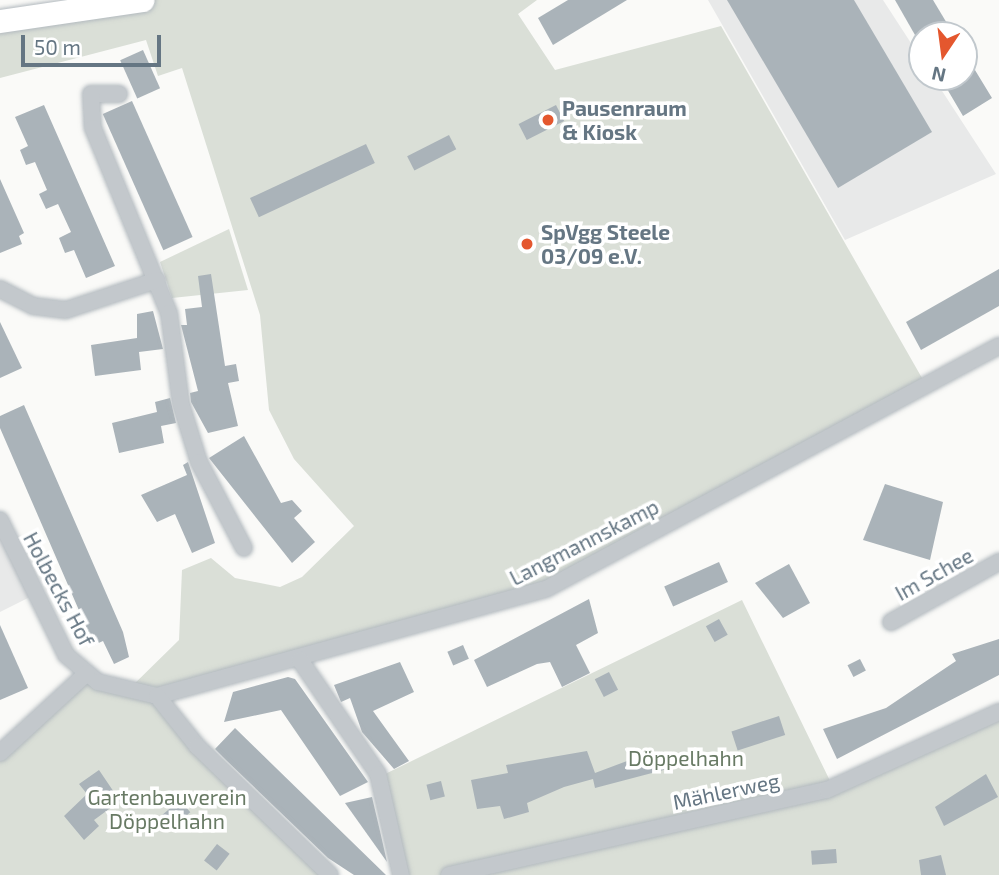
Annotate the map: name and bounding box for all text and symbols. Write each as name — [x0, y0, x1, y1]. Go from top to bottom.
scale bar — [24, 21, 164, 65]
north arrow — [908, 21, 978, 91]
text: 50 m — [34, 34, 81, 59]
text: N — [929, 62, 948, 88]
place label: Pausenraum & Kiosk — [562, 95, 687, 145]
marker: Pausenraum & Kiosk — [540, 112, 556, 128]
place label: SpVgg Steele 03/09 e.V. — [541, 219, 670, 269]
marker: SpVgg Steele 03/09 e.V. — [519, 236, 535, 252]
street label: Langmannskamp — [505, 494, 663, 590]
street label: Holbecks Hof — [18, 528, 100, 650]
street label: Im Schee — [891, 542, 977, 606]
park label: Döppelhahn — [628, 745, 744, 771]
street label: Mählerweg — [670, 767, 782, 815]
park label: Gartenbauverein Döppelhahn — [87, 784, 247, 834]

